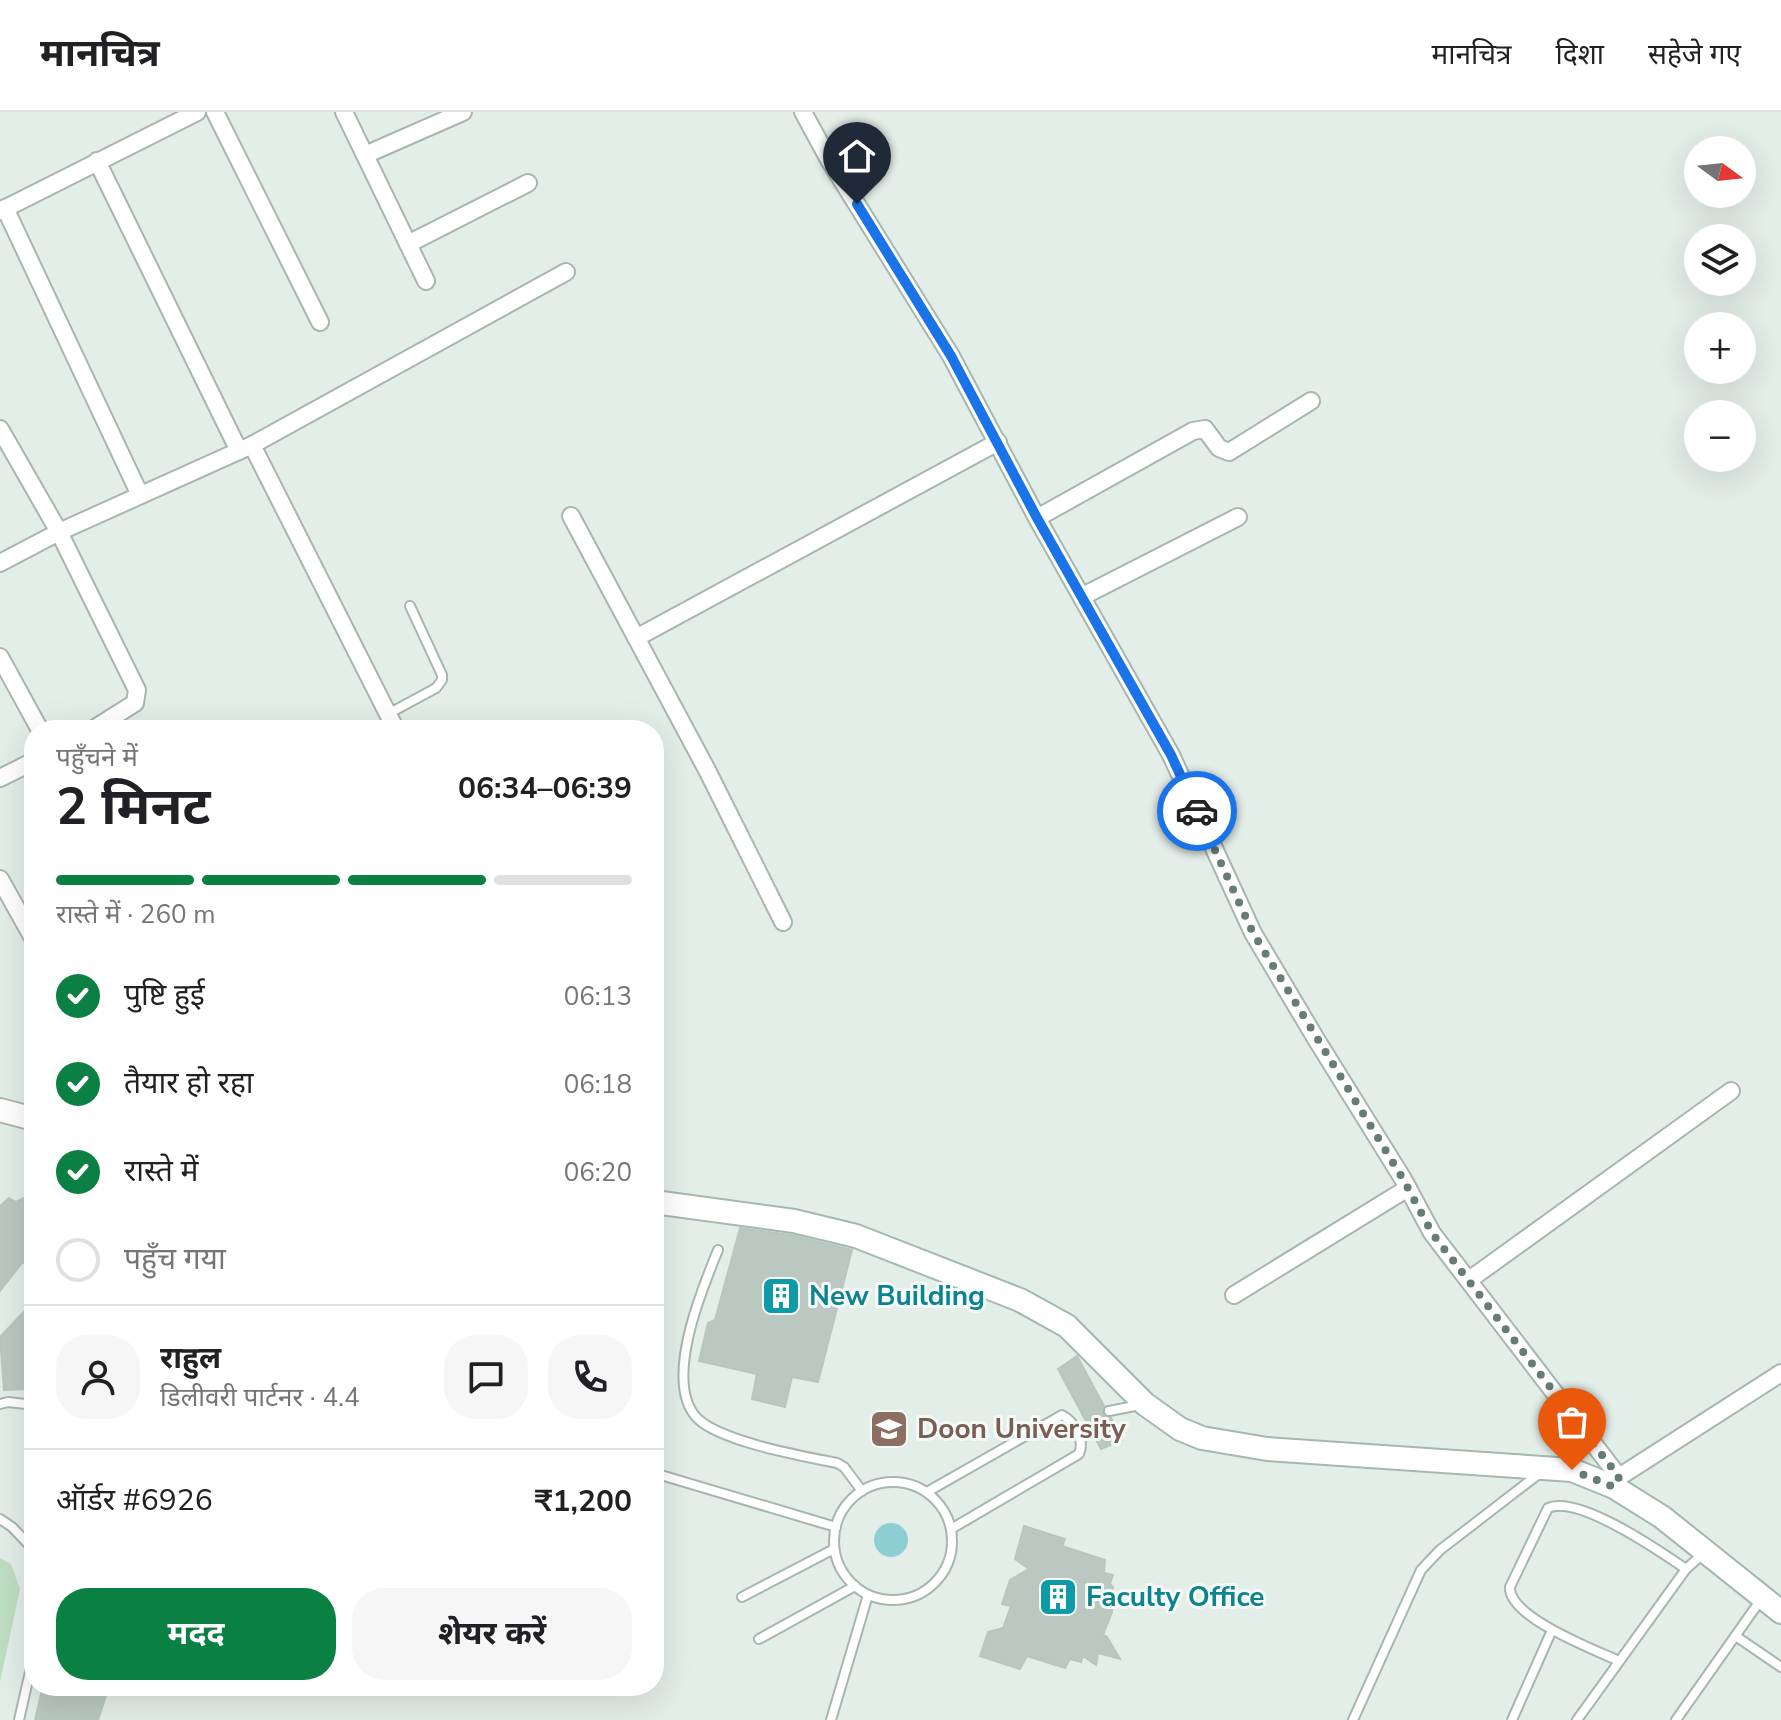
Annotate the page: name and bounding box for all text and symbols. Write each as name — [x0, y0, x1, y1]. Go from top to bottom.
text: मानचित्र — [40, 28, 160, 79]
text: मानचित्र — [1432, 36, 1512, 74]
text: दिशा — [1556, 36, 1604, 74]
text: सहेजे गए — [1648, 36, 1741, 74]
pin — [823, 122, 891, 204]
icon: home — [835, 134, 879, 178]
north arrow — [1684, 136, 1756, 208]
map controls — [1684, 136, 1756, 472]
button: layers — [1684, 224, 1756, 296]
button: + — [1684, 312, 1756, 384]
button: − — [1684, 400, 1756, 472]
text: पहुँचने में — [56, 740, 138, 775]
text: 06:34–06:39 — [458, 768, 632, 809]
text: 2 मिनट — [56, 771, 210, 842]
courier — [1157, 771, 1237, 851]
icon: car — [1175, 789, 1219, 833]
text: रास्ते में · 260 m — [56, 897, 216, 932]
icon: check — [56, 974, 100, 1018]
text: पुष्टि हुई — [124, 975, 205, 1016]
text: 06:13 — [564, 979, 632, 1014]
icon: check — [56, 1062, 100, 1106]
text: तैयार हो रहा — [124, 1063, 254, 1104]
text: 06:18 — [564, 1067, 632, 1102]
icon: check — [56, 1150, 100, 1194]
text: रास्ते में — [124, 1151, 198, 1192]
text: 06:20 — [564, 1155, 632, 1190]
text: पहुँच गया — [124, 1239, 226, 1280]
building icon: New Building — [760, 1275, 802, 1317]
place label: New Building — [809, 1277, 985, 1315]
button: person — [56, 1335, 140, 1419]
button: chat — [444, 1335, 528, 1419]
button: phone — [548, 1335, 632, 1419]
text: राहुल — [160, 1338, 221, 1379]
text: डिलीवरी पार्टनर · 4.4 — [160, 1380, 360, 1415]
pin — [1538, 1388, 1606, 1470]
icon: bag — [1550, 1400, 1594, 1444]
school or university icon: Doon University — [868, 1408, 910, 1450]
place label: Doon University — [917, 1410, 1126, 1448]
text: ऑर्डर #6926 — [56, 1480, 213, 1521]
text: ₹1,200 — [535, 1481, 632, 1522]
building icon: Faculty Office — [1037, 1576, 1079, 1618]
place label: Faculty Office — [1086, 1578, 1265, 1616]
button: मदद — [56, 1588, 336, 1680]
button: शेयर करें — [352, 1588, 632, 1680]

